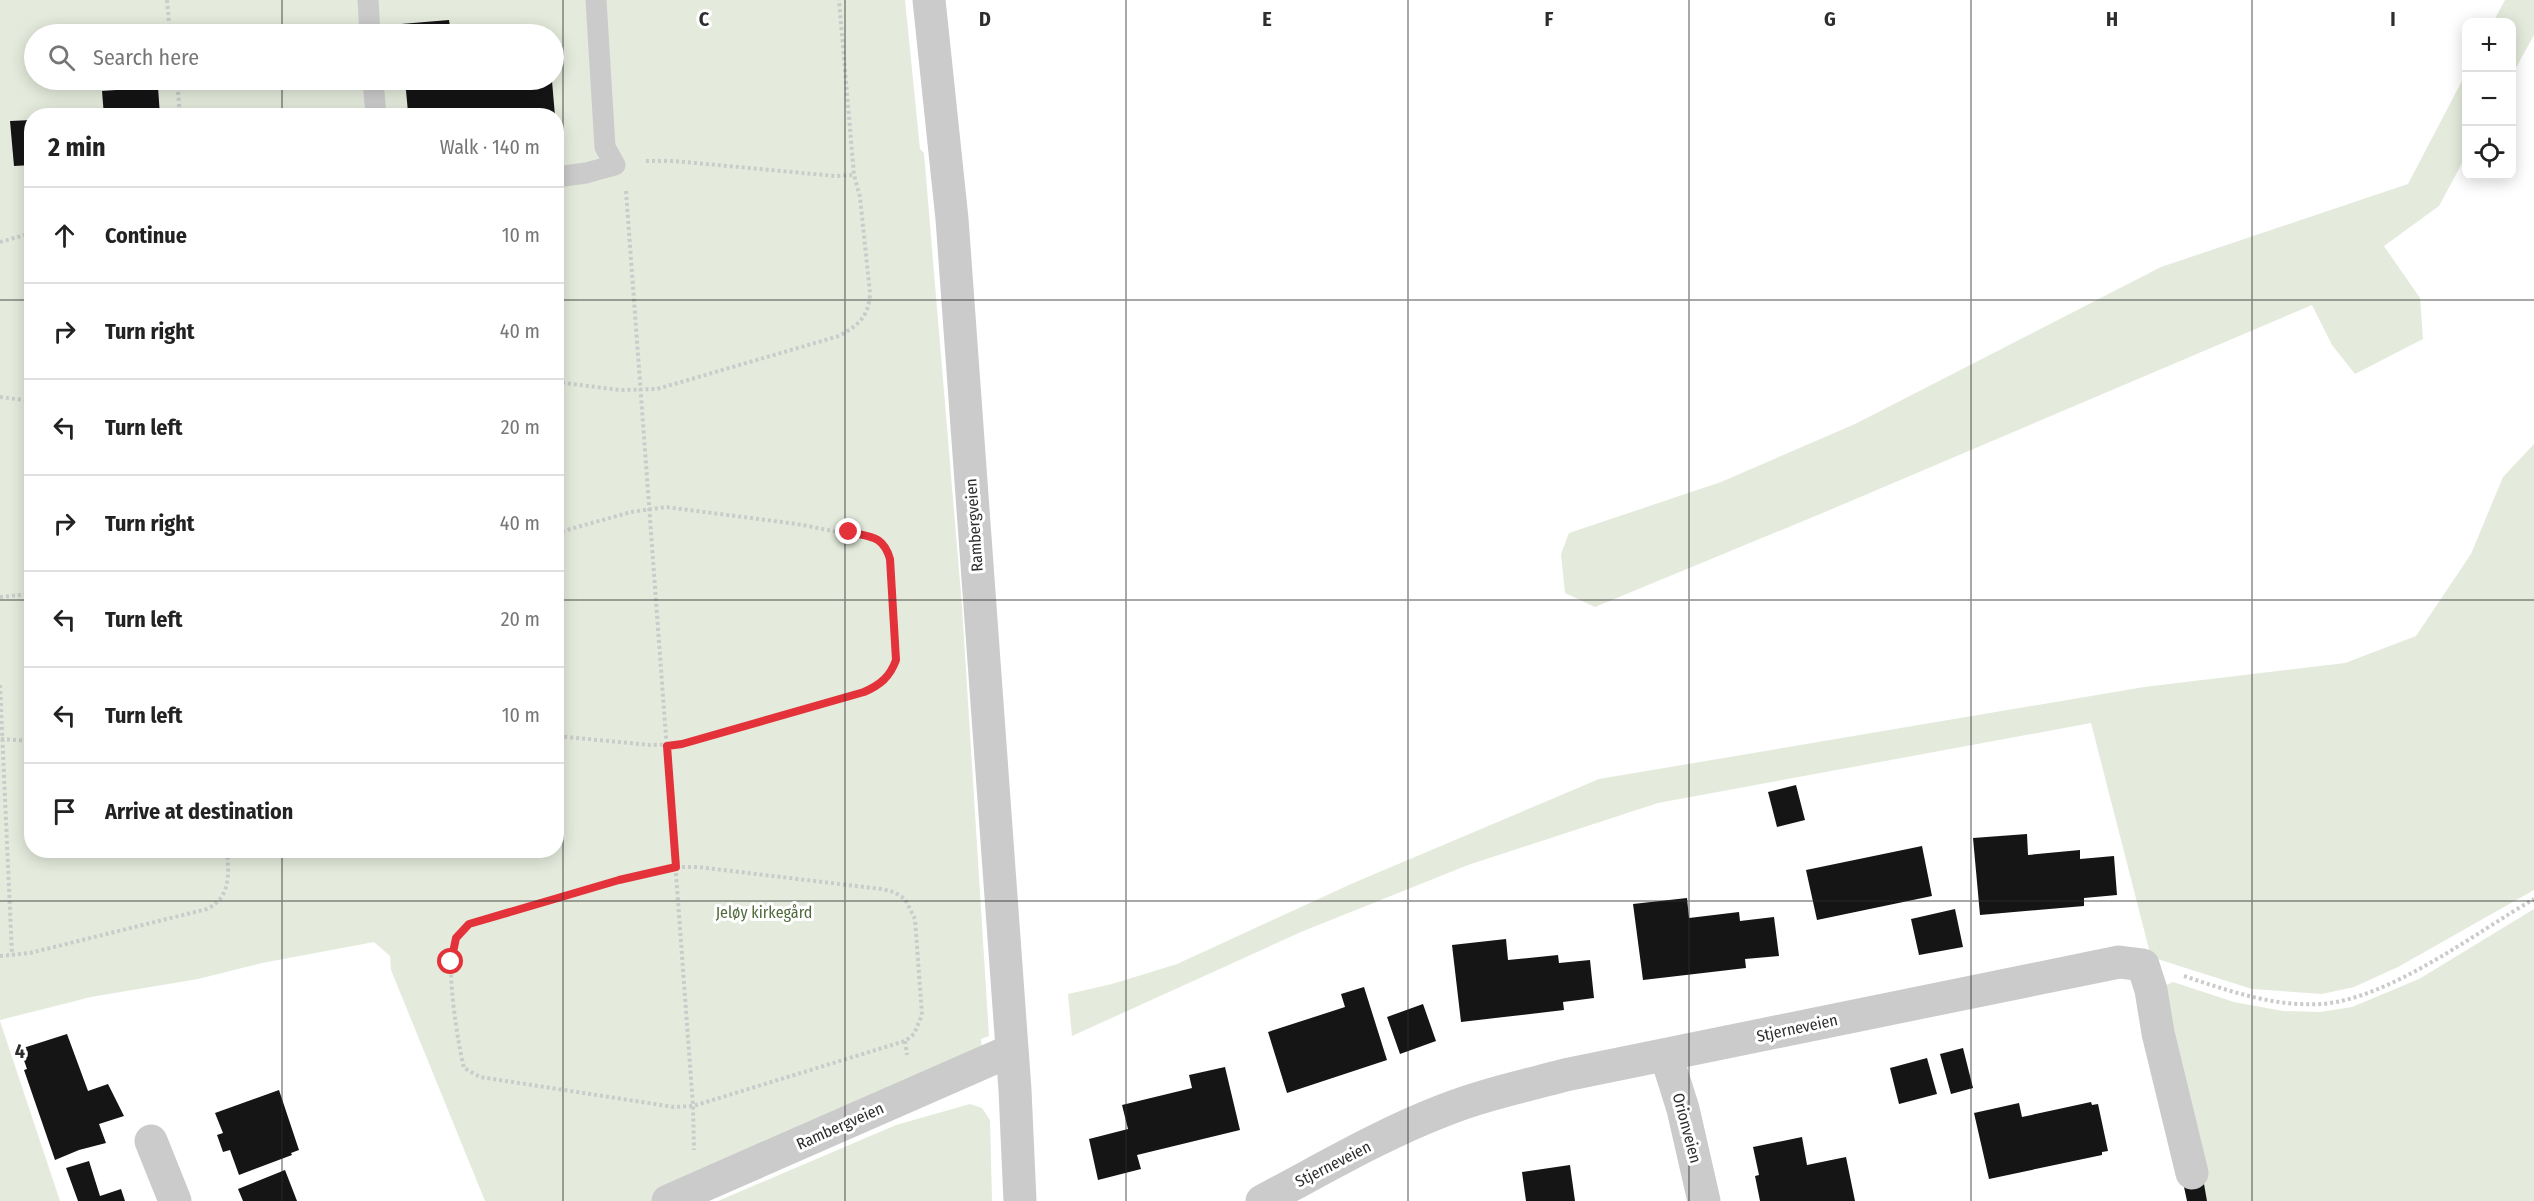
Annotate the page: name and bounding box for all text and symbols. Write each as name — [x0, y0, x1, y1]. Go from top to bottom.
text: C — [699, 7, 710, 31]
text: D — [979, 7, 991, 31]
text: E — [1262, 7, 1272, 31]
text: F — [1545, 7, 1554, 31]
text: G — [1824, 7, 1836, 31]
text: H — [2106, 7, 2118, 31]
text: I — [2390, 7, 2396, 31]
map controls — [2462, 18, 2516, 180]
button: + — [2462, 18, 2516, 72]
search box — [24, 24, 564, 90]
icon: search — [45, 41, 78, 74]
text: Search here — [93, 44, 199, 71]
button: − — [2462, 72, 2516, 126]
button: locate — [2462, 126, 2516, 180]
text: 2 min — [48, 132, 106, 163]
text: Walk · 140 m — [440, 135, 540, 159]
icon: ahead — [48, 219, 81, 252]
text: Continue — [105, 222, 187, 249]
text: 10 m — [502, 223, 540, 247]
icon: right — [48, 315, 81, 348]
text: Turn right — [105, 318, 194, 345]
text: 40 m — [500, 319, 540, 343]
icon: left — [48, 411, 81, 444]
text: Turn left — [105, 414, 183, 441]
text: 20 m — [501, 415, 540, 439]
street label: Rambergveien — [961, 478, 987, 572]
icon: right — [48, 507, 81, 540]
text: Turn right — [105, 510, 194, 537]
text: 40 m — [500, 511, 540, 535]
route end — [835, 518, 861, 544]
icon: left — [48, 603, 81, 636]
text: Turn left — [105, 606, 183, 633]
text: 20 m — [501, 607, 540, 631]
icon: left — [48, 699, 81, 732]
text: Turn left — [105, 702, 183, 729]
text: 10 m — [502, 703, 540, 727]
icon: arrive — [48, 795, 81, 828]
text: Arrive at destination — [105, 798, 293, 825]
park label: Jeløy kirkegård — [716, 903, 812, 922]
route start — [437, 948, 463, 974]
street label: Stjerneveien — [1755, 1010, 1839, 1046]
text: 4 — [15, 1039, 25, 1063]
street label: Orionveien — [1669, 1091, 1705, 1165]
street label: Rambergveien — [793, 1098, 887, 1154]
street label: Stjerneveien — [1292, 1137, 1374, 1191]

